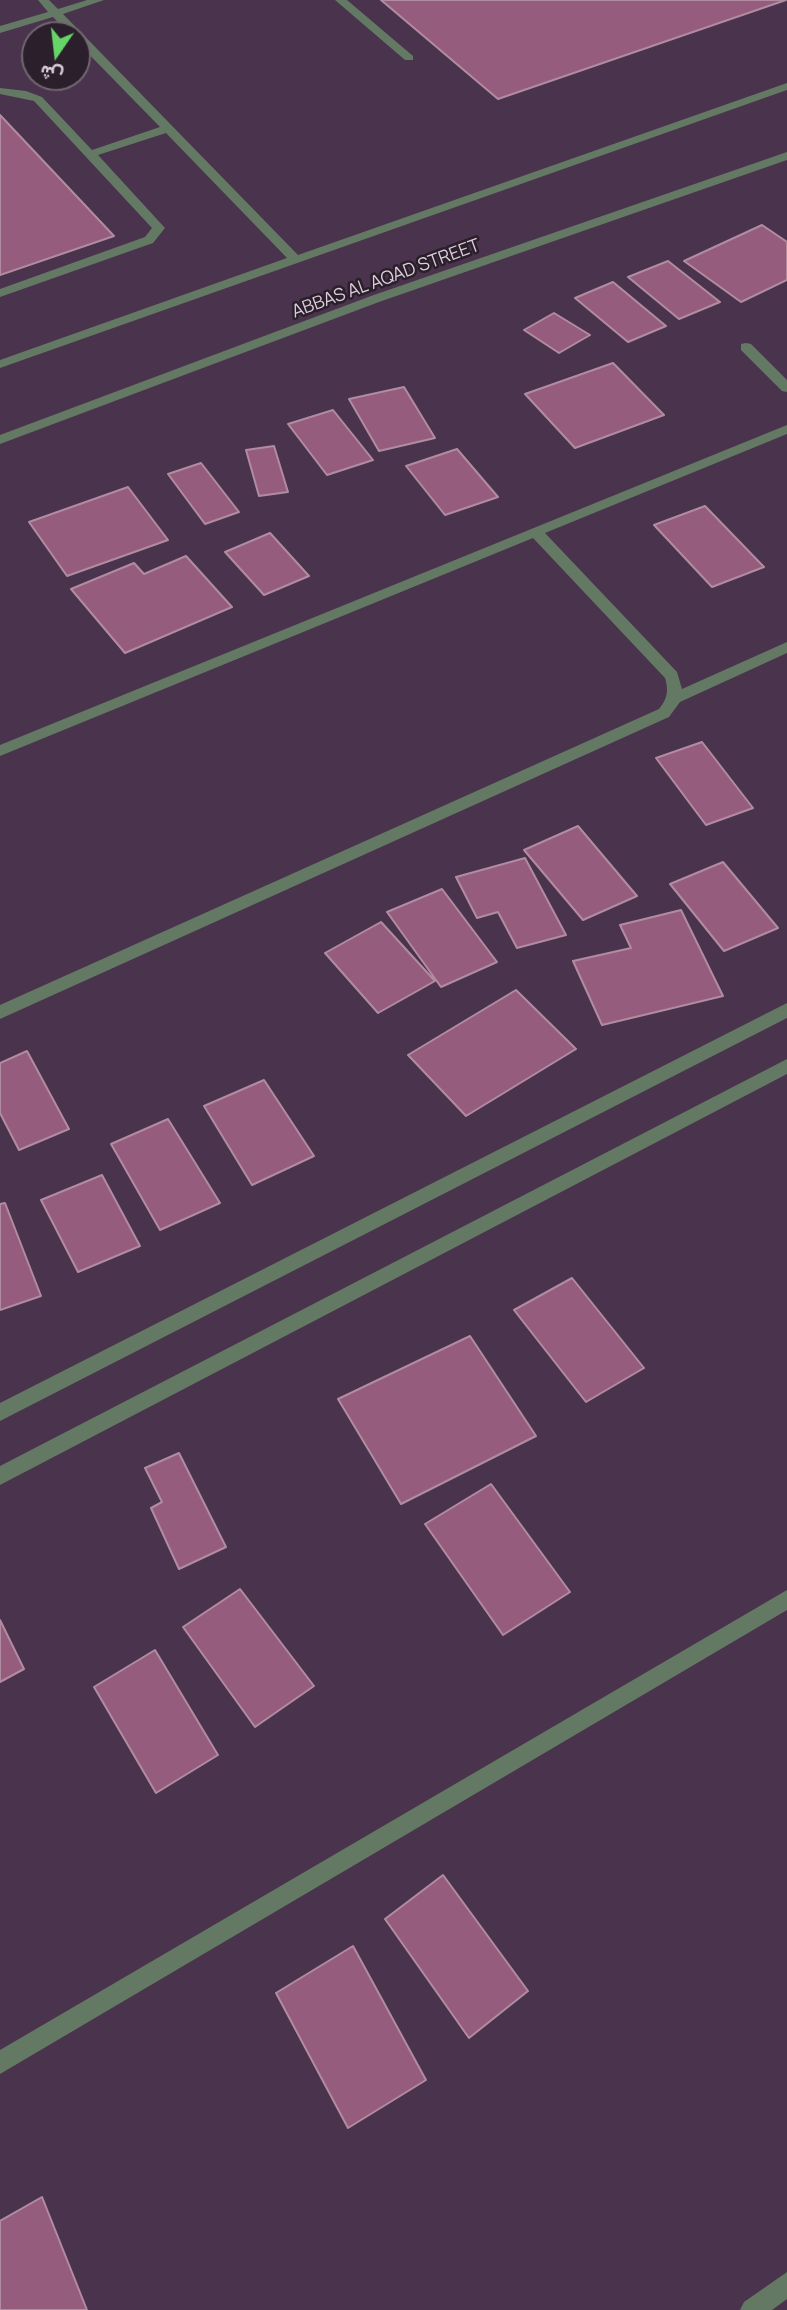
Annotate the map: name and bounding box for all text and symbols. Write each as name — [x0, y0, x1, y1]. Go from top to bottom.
north arrow — [21, 21, 91, 91]
text: ش — [37, 59, 66, 90]
street label: ABBAS AL AQAD STREET — [289, 235, 483, 323]

